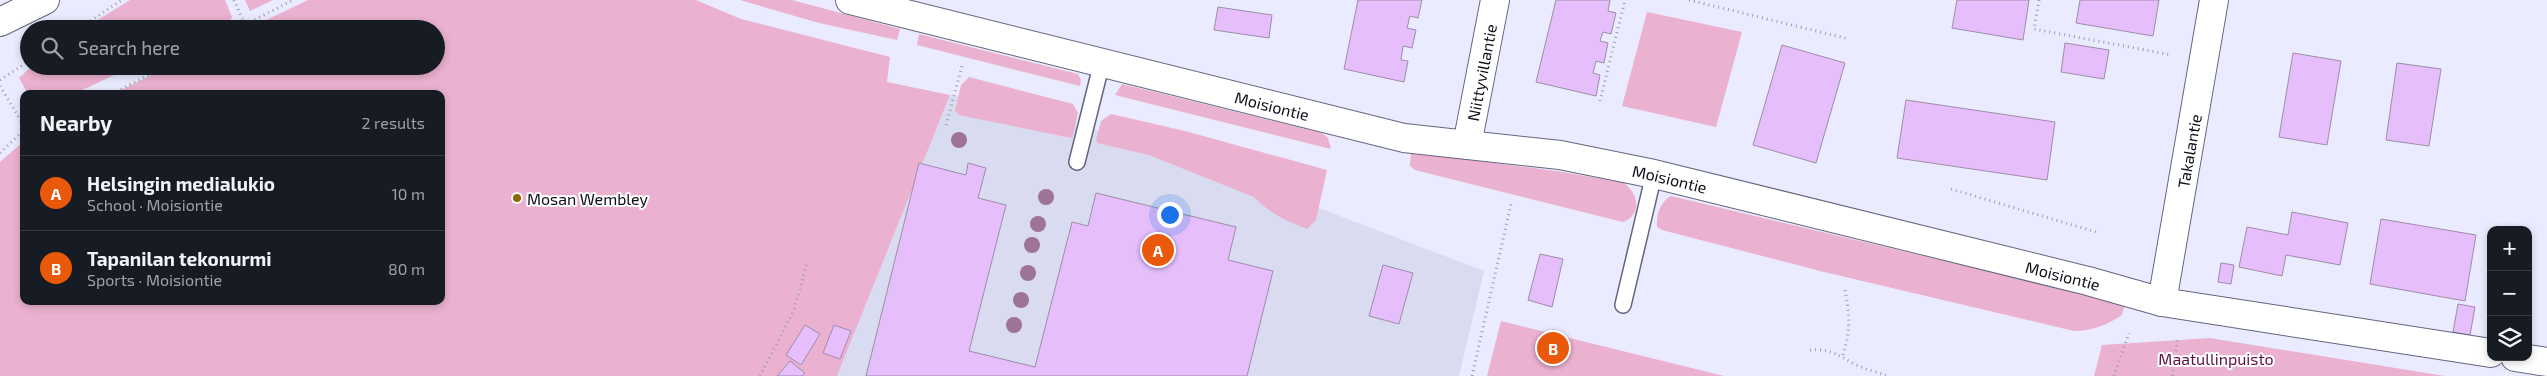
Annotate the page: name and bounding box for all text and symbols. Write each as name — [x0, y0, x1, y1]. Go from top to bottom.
search box — [20, 20, 445, 75]
street label: Niittyvillantie — [1462, 22, 1500, 123]
icon: search — [38, 34, 66, 62]
text: Search here — [78, 36, 180, 59]
street label: Moisiontie — [1233, 87, 1311, 124]
text: Nearby — [40, 110, 112, 135]
street label: Takalantie — [2173, 112, 2205, 190]
text: 2 results — [362, 113, 425, 132]
street label: Moisiontie — [1631, 160, 1709, 196]
text: Helsingin medialukio — [87, 172, 275, 195]
text: A — [51, 184, 61, 203]
text: 10 m — [391, 184, 425, 203]
place label: Mosan Wembley — [527, 189, 649, 208]
marker: Mosan Wembley — [511, 192, 523, 204]
text: School · Moisiontie — [87, 195, 223, 214]
your location — [1157, 202, 1183, 228]
map controls — [2487, 226, 2532, 361]
button: + — [2487, 226, 2532, 271]
pin: A — [1142, 231, 1174, 269]
text: Tapanilan tekonurmi — [87, 247, 272, 270]
street label: Moisiontie — [2024, 256, 2103, 294]
text: B — [51, 259, 61, 278]
text: 80 m — [388, 259, 425, 278]
text: Sports · Moisiontie — [87, 270, 222, 289]
button: − — [2487, 271, 2532, 316]
button: layers — [2487, 316, 2532, 361]
pin: B — [1537, 329, 1569, 367]
park label: Maatullinpuisto — [2158, 349, 2274, 368]

